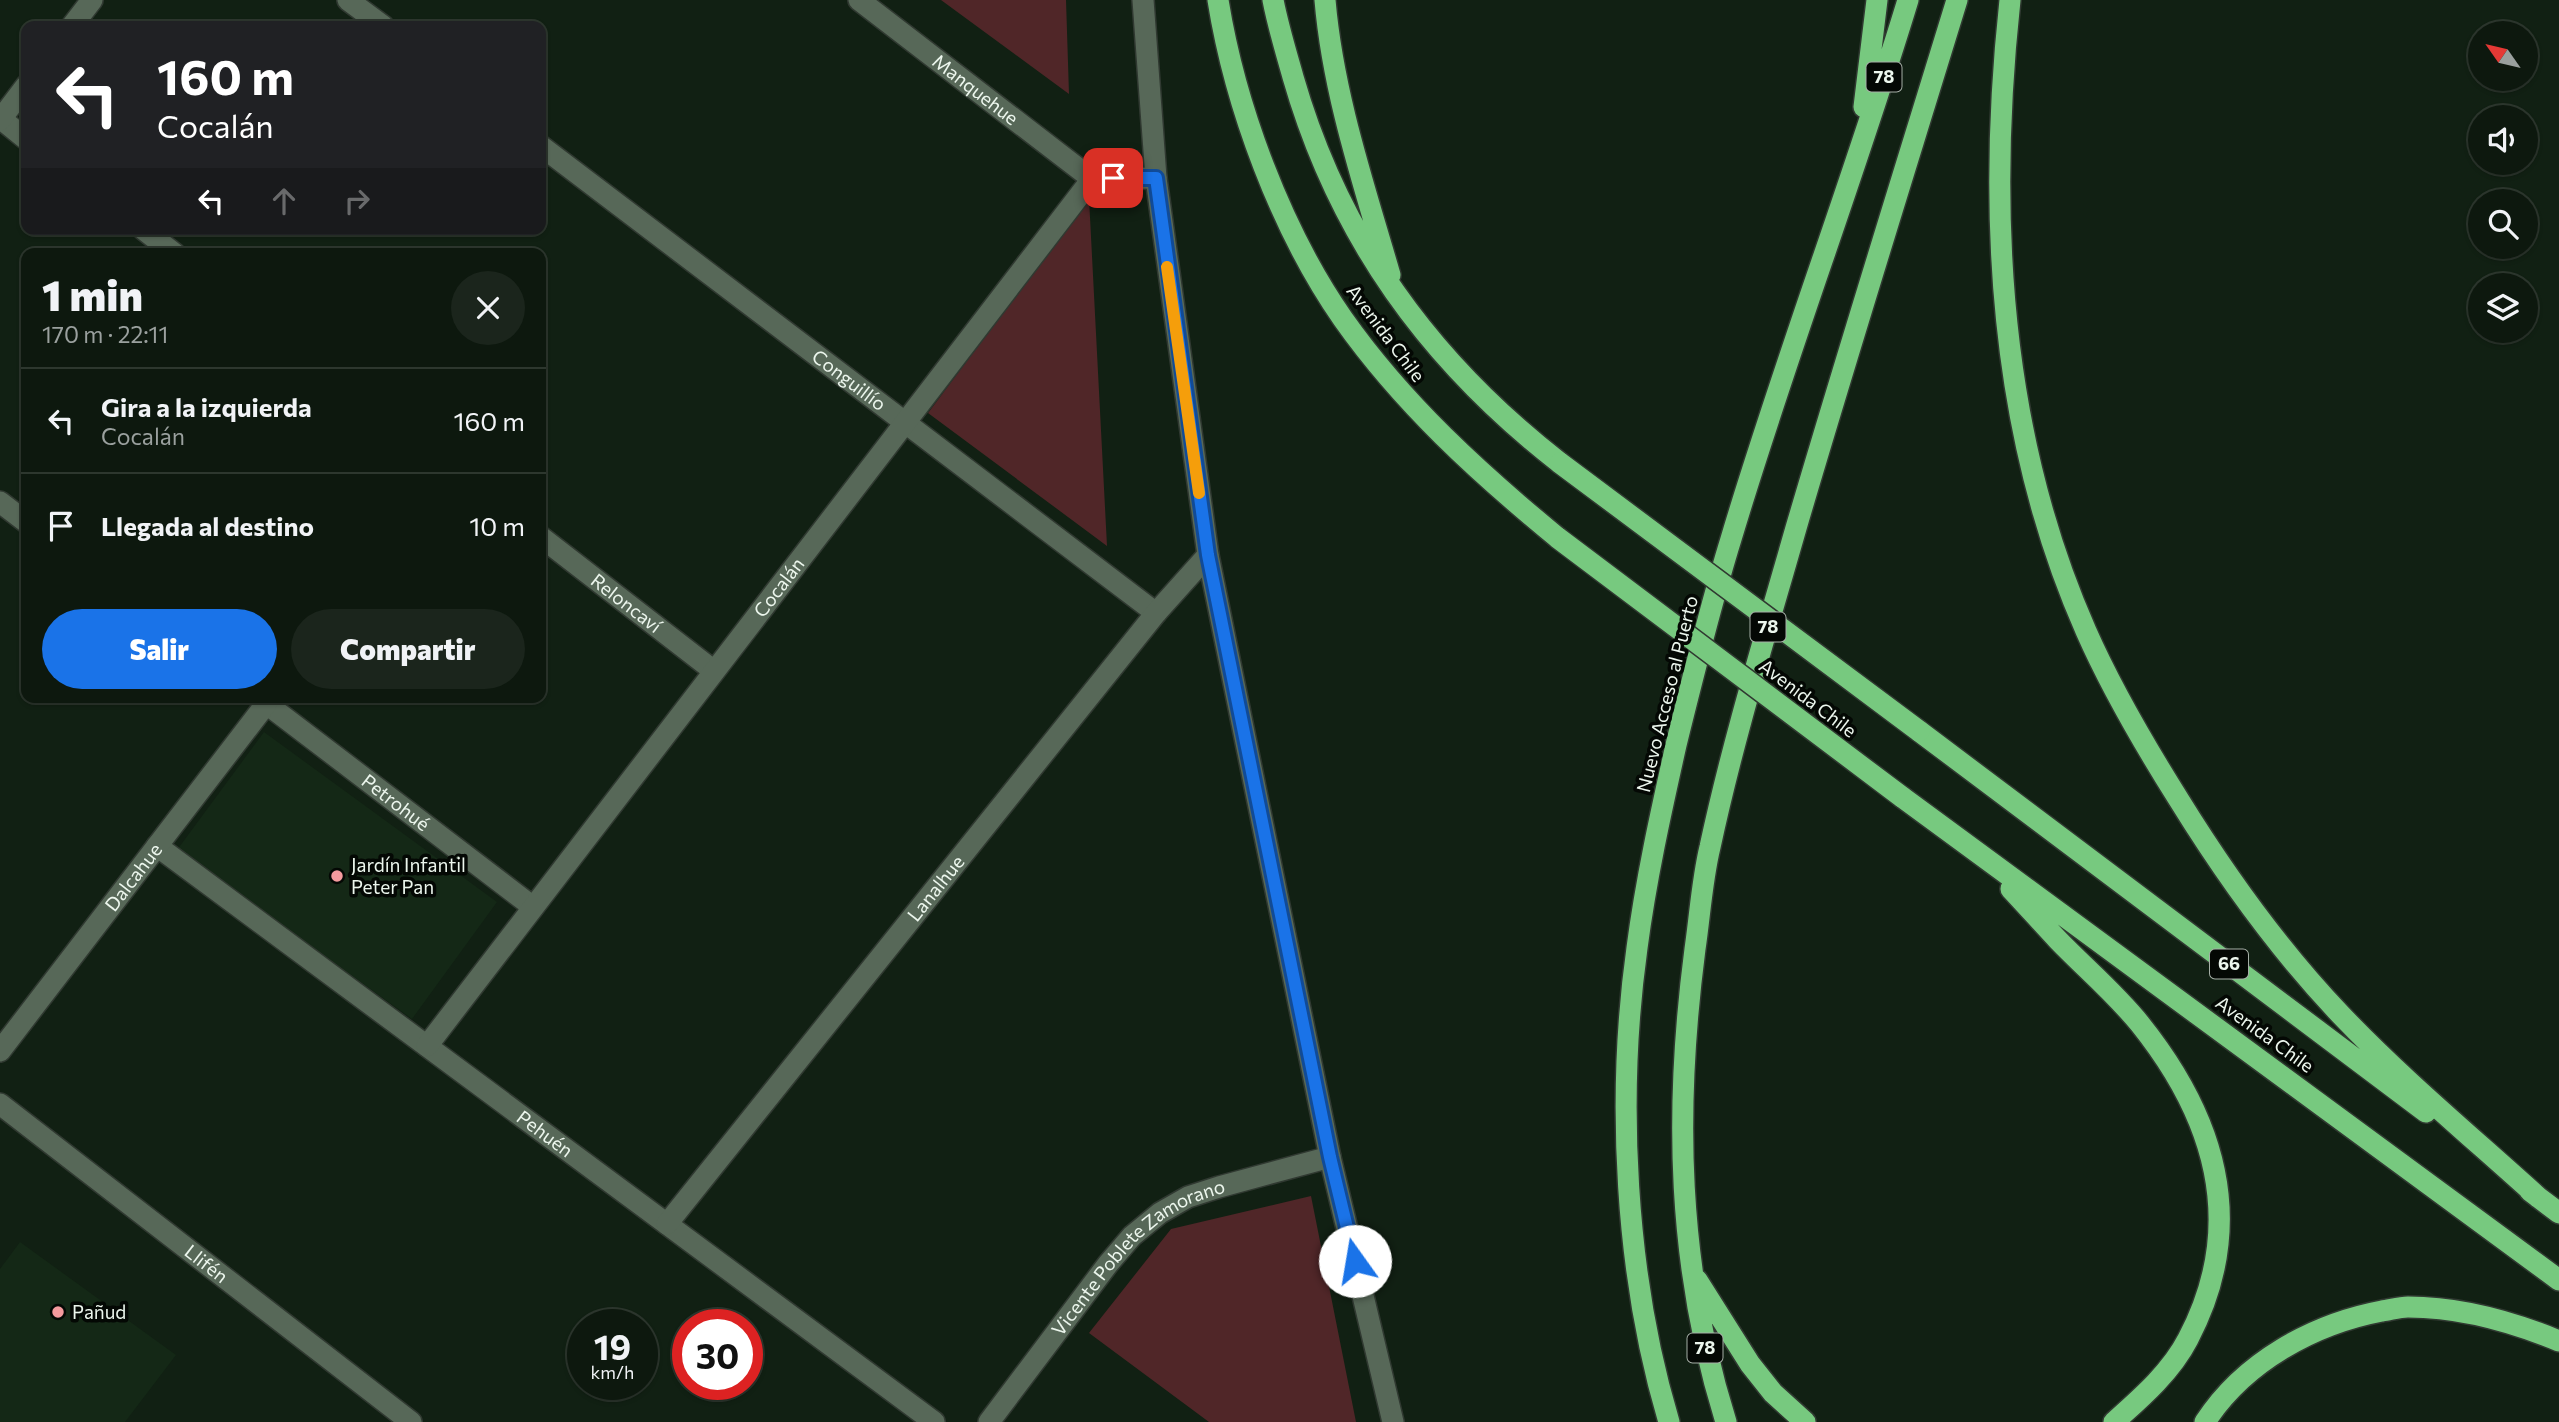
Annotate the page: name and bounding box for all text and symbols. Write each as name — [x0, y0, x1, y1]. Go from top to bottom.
north arrow — [2468, 21, 2538, 91]
map controls — [2468, 21, 2538, 343]
text: 160 m — [157, 45, 294, 105]
icon: left — [42, 49, 133, 140]
street label: Manquehue — [928, 49, 1023, 129]
road number: 78 — [1867, 62, 1902, 92]
text: Cocalán — [157, 105, 274, 145]
button: sound — [2468, 105, 2538, 175]
pin — [1083, 148, 1143, 208]
icon: arrive — [1094, 159, 1132, 197]
icon: left — [192, 182, 230, 220]
icon: ahead — [265, 182, 303, 220]
icon: right — [338, 182, 376, 220]
button: search — [2468, 189, 2538, 259]
text: 1 min — [42, 268, 143, 320]
button: close — [451, 271, 525, 345]
button: layers — [2468, 273, 2538, 343]
street label: Avenida Chile — [1342, 280, 1430, 386]
text: 170 m · 22:11 — [42, 320, 168, 348]
street label: Conguillío — [808, 344, 891, 415]
text: Gira a la izquierda — [101, 391, 312, 422]
icon: left — [42, 402, 80, 440]
text: 160 m — [453, 405, 525, 436]
text: Cocalán — [101, 422, 185, 450]
icon: arrive — [42, 507, 80, 545]
text: Llegada al destino — [101, 510, 314, 541]
text: 10 m — [469, 510, 525, 541]
street label: Cocalán — [748, 553, 809, 622]
street label: Reloncaví — [587, 568, 667, 638]
street label: Nuevo Acceso al Puerto — [1631, 593, 1702, 795]
button: Salir — [42, 609, 277, 689]
button: Compartir — [291, 609, 525, 689]
road number: 78 — [1750, 612, 1786, 642]
street label: Avenida Chile — [1755, 654, 1861, 742]
street label: Petrohué — [357, 769, 435, 835]
street label: Dalcahue — [99, 838, 166, 915]
street label: Lanalhue — [902, 850, 969, 926]
place label: Jardín Infantil Peter Pan — [351, 853, 466, 898]
marker: Jardín Infantil Peter Pan — [329, 868, 345, 884]
road number: 66 — [2210, 950, 2248, 979]
street label: Avenida Chile — [2212, 990, 2319, 1077]
street label: Pehuén — [513, 1105, 578, 1162]
street label: Vicente Poblete Zamorano — [1046, 1174, 1227, 1340]
position arrow — [1318, 1224, 1392, 1298]
street label: Llifén — [180, 1239, 233, 1287]
place label: Pañud — [72, 1300, 126, 1323]
marker: Pañud — [50, 1304, 66, 1320]
speed limit sign: 30 — [672, 1309, 763, 1400]
text: 19 — [594, 1324, 631, 1367]
road number: 78 — [1688, 1334, 1722, 1363]
text: km/h — [591, 1361, 634, 1383]

